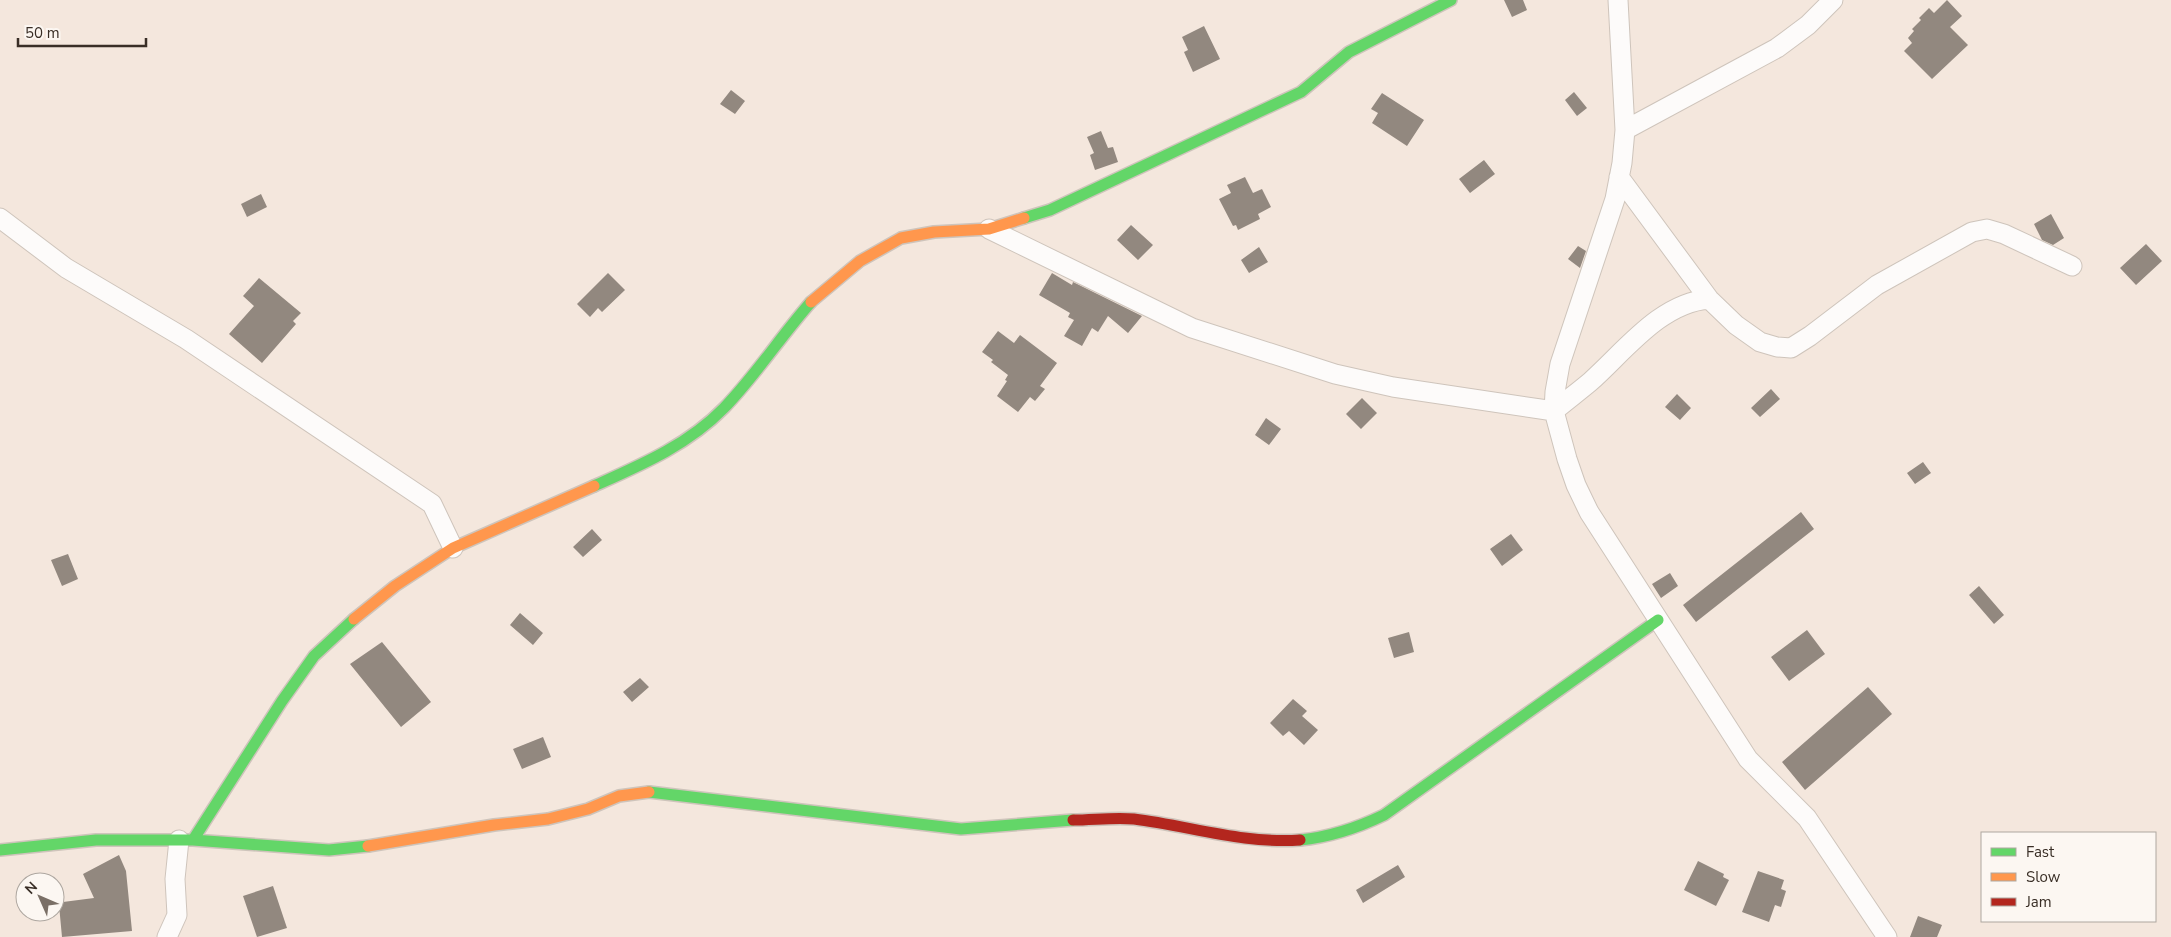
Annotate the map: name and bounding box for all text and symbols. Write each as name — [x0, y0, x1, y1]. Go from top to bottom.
scale bar — [18, 15, 145, 47]
text: 50 m — [25, 23, 60, 43]
legend — [1981, 832, 2156, 922]
text: Fast — [2026, 842, 2055, 862]
text: Slow — [2026, 867, 2061, 887]
north arrow — [15, 872, 65, 922]
text: N — [21, 878, 42, 899]
text: Jam — [2025, 892, 2052, 912]

